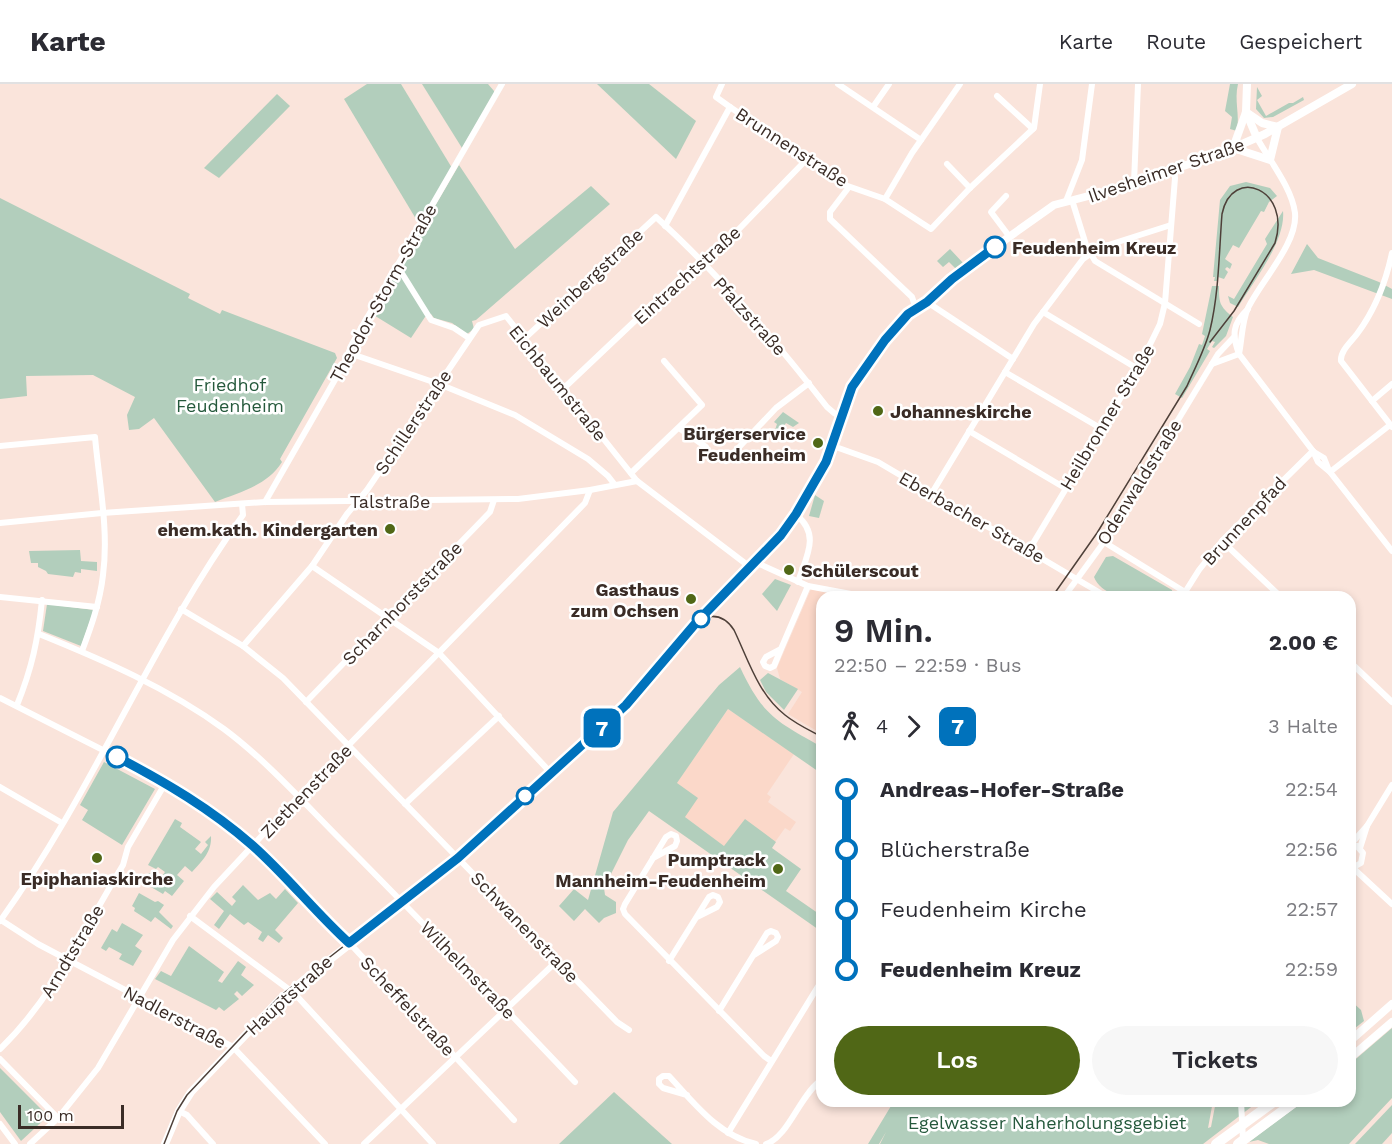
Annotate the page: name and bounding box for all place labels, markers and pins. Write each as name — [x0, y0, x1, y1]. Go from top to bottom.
marker: Feudenheim Kreuz — [984, 236, 1006, 258]
place label: Feudenheim Kreuz — [1012, 237, 1176, 258]
place label: Johanneskirche — [890, 401, 1032, 422]
marker: Johanneskirche — [871, 404, 885, 418]
place label: Bürgerservice Feudenheim — [683, 423, 806, 465]
marker: Bürgerservice Feudenheim — [811, 436, 825, 450]
place label: ehem.kath. Kindergarten — [157, 519, 378, 540]
marker: ehem.kath. Kindergarten — [383, 522, 397, 536]
place label: Schülerscout — [801, 560, 919, 581]
marker: Schülerscout — [782, 563, 796, 577]
place label: Gasthaus zum Ochsen — [571, 579, 679, 621]
marker: Gasthaus zum Ochsen — [684, 592, 698, 606]
unlabelled marker — [692, 610, 710, 628]
unlabelled marker — [106, 746, 128, 768]
unlabelled marker — [516, 787, 534, 805]
place label: Pumptrack Mannheim-Feudenheim — [555, 849, 767, 891]
marker: Epiphaniaskirche — [90, 851, 104, 865]
marker: Pumptrack Mannheim-Feudenheim — [771, 862, 785, 876]
place label: Epiphaniaskirche — [20, 868, 174, 889]

